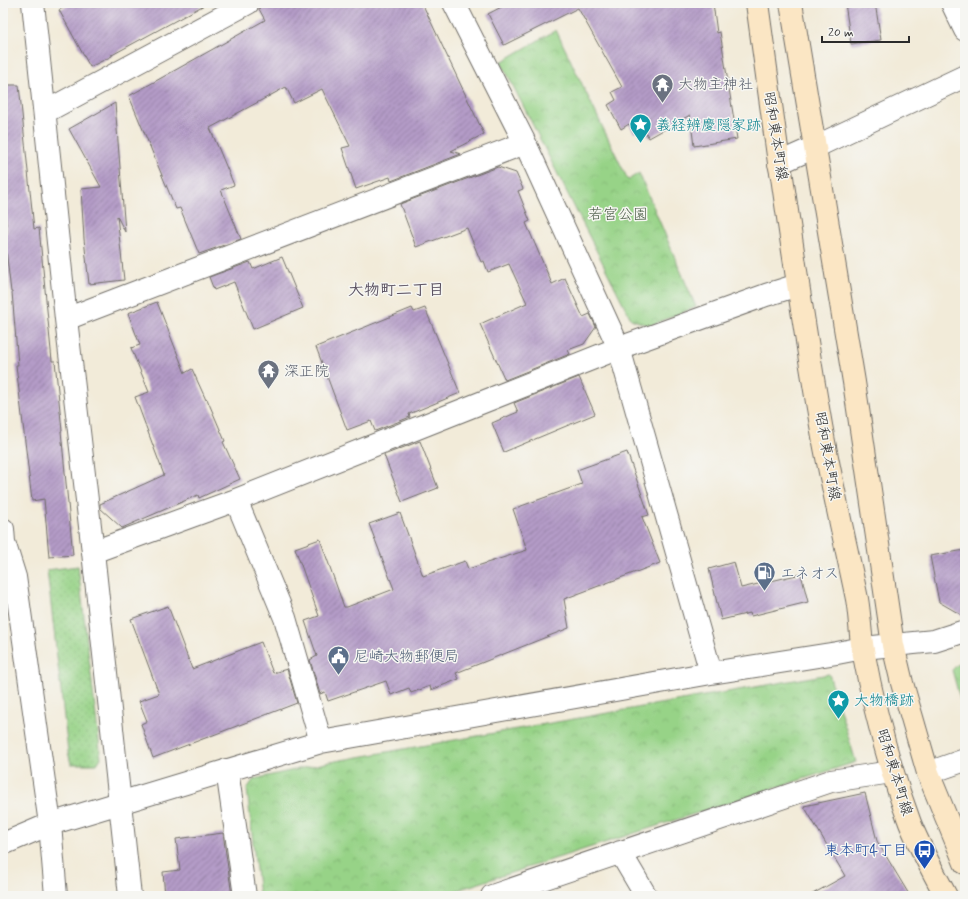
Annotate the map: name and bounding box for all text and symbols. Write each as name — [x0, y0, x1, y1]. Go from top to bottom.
scale bar — [822, 18, 909, 44]
text: 20 m — [828, 25, 854, 41]
temple icon: 大物主神社 — [650, 71, 676, 104]
place label: 大物主神社 — [678, 75, 753, 95]
street label: 昭和東本町線 — [758, 90, 792, 182]
place icon: 義経辨慶隠家跡 — [627, 112, 653, 145]
place label: 義経辨慶隠家跡 — [656, 116, 761, 136]
park label: 若宮公園 — [588, 205, 648, 225]
district label: 大物町二丁目 — [348, 280, 444, 301]
temple icon: 深正院 — [256, 358, 282, 391]
place label: 深正院 — [284, 362, 329, 382]
street label: 昭和東本町線 — [809, 410, 845, 502]
fuel station icon: エネオス — [751, 560, 777, 593]
place label: エネオス — [780, 564, 839, 584]
public building icon: 尼崎大物郵便局 — [325, 643, 351, 676]
place label: 尼崎大物郵便局 — [354, 647, 459, 667]
place icon: 大物橋跡 — [825, 687, 851, 720]
place label: 大物橋跡 — [854, 691, 914, 711]
street label: 昭和東本町線 — [871, 726, 917, 818]
bus stop icon: 東本町4丁目 — [911, 837, 937, 870]
place label: 東本町4丁目 — [824, 841, 908, 861]

